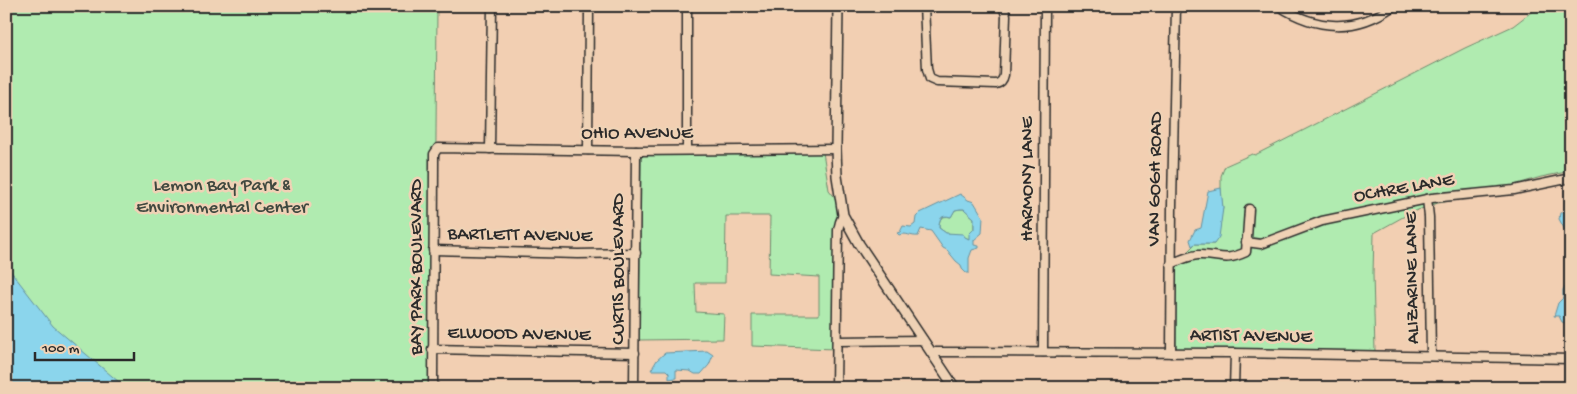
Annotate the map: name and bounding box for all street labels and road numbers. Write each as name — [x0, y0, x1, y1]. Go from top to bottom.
street label: VAN GOGH ROAD — [1143, 111, 1169, 247]
street label: HARMONY LANE — [1017, 115, 1040, 241]
street label: OHIO AVENUE — [581, 123, 694, 146]
street label: OCHRE LANE — [1352, 169, 1457, 209]
street label: BAY PARK BOULEVARD — [406, 178, 429, 356]
street label: CURTIS BOULEVARD — [608, 193, 631, 345]
street label: ALIZARINE LANE — [1400, 211, 1426, 344]
street label: BARTLETT AVENUE — [446, 223, 594, 249]
street label: ELWOOD AVENUE — [447, 322, 592, 348]
street label: ARTIST AVENUE — [1190, 324, 1314, 350]

